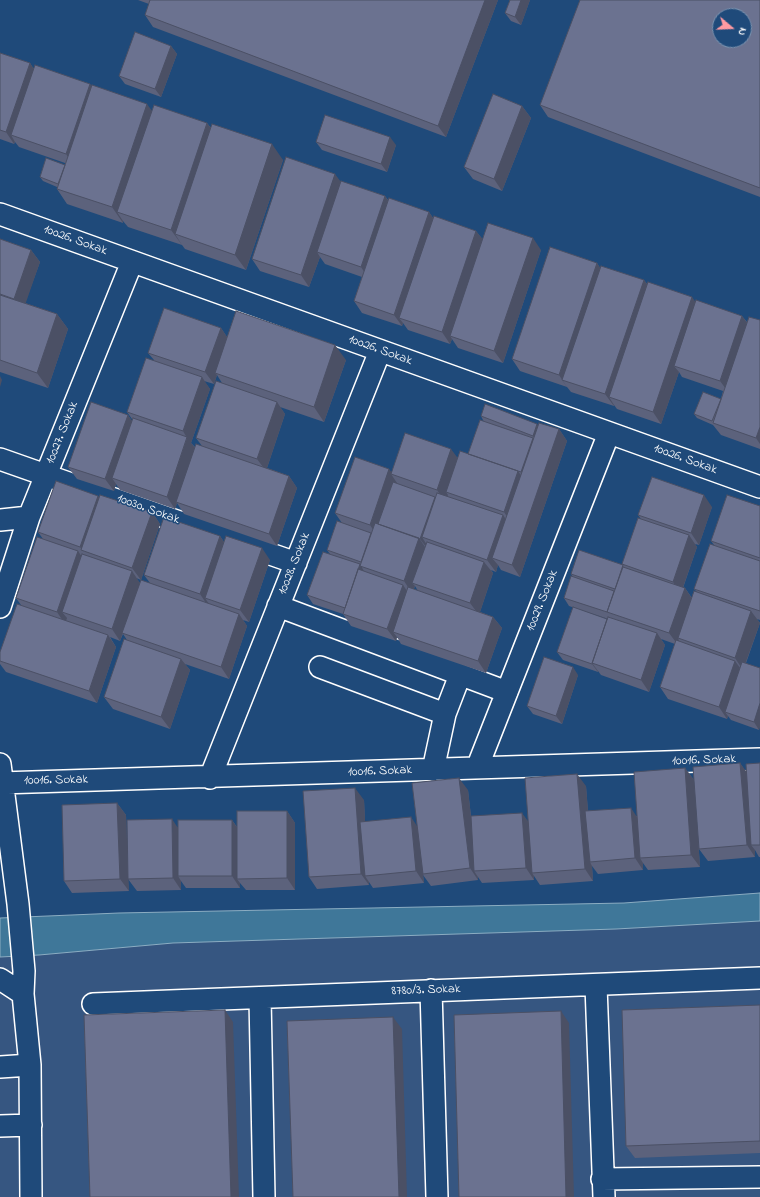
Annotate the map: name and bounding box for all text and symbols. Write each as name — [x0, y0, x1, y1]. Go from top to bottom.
north arrow — [712, 8, 752, 48]
text: N — [734, 25, 751, 38]
street label: 10026. Sokak — [41, 222, 109, 260]
street label: 10026. Sokak — [346, 332, 414, 370]
street label: 10027. Sokak — [43, 399, 83, 467]
street label: 10026. Sokak — [651, 441, 719, 479]
street label: 10030. Sokak — [115, 491, 181, 529]
street label: 10028. Sokak — [275, 531, 315, 597]
street label: 10029. Sokak — [524, 568, 562, 634]
street label: 10016. Sokak — [672, 752, 736, 770]
street label: 10016. Sokak — [348, 763, 412, 781]
street label: 10016. Sokak — [24, 773, 88, 789]
street label: 8780/3. Sokak — [391, 982, 461, 1000]

